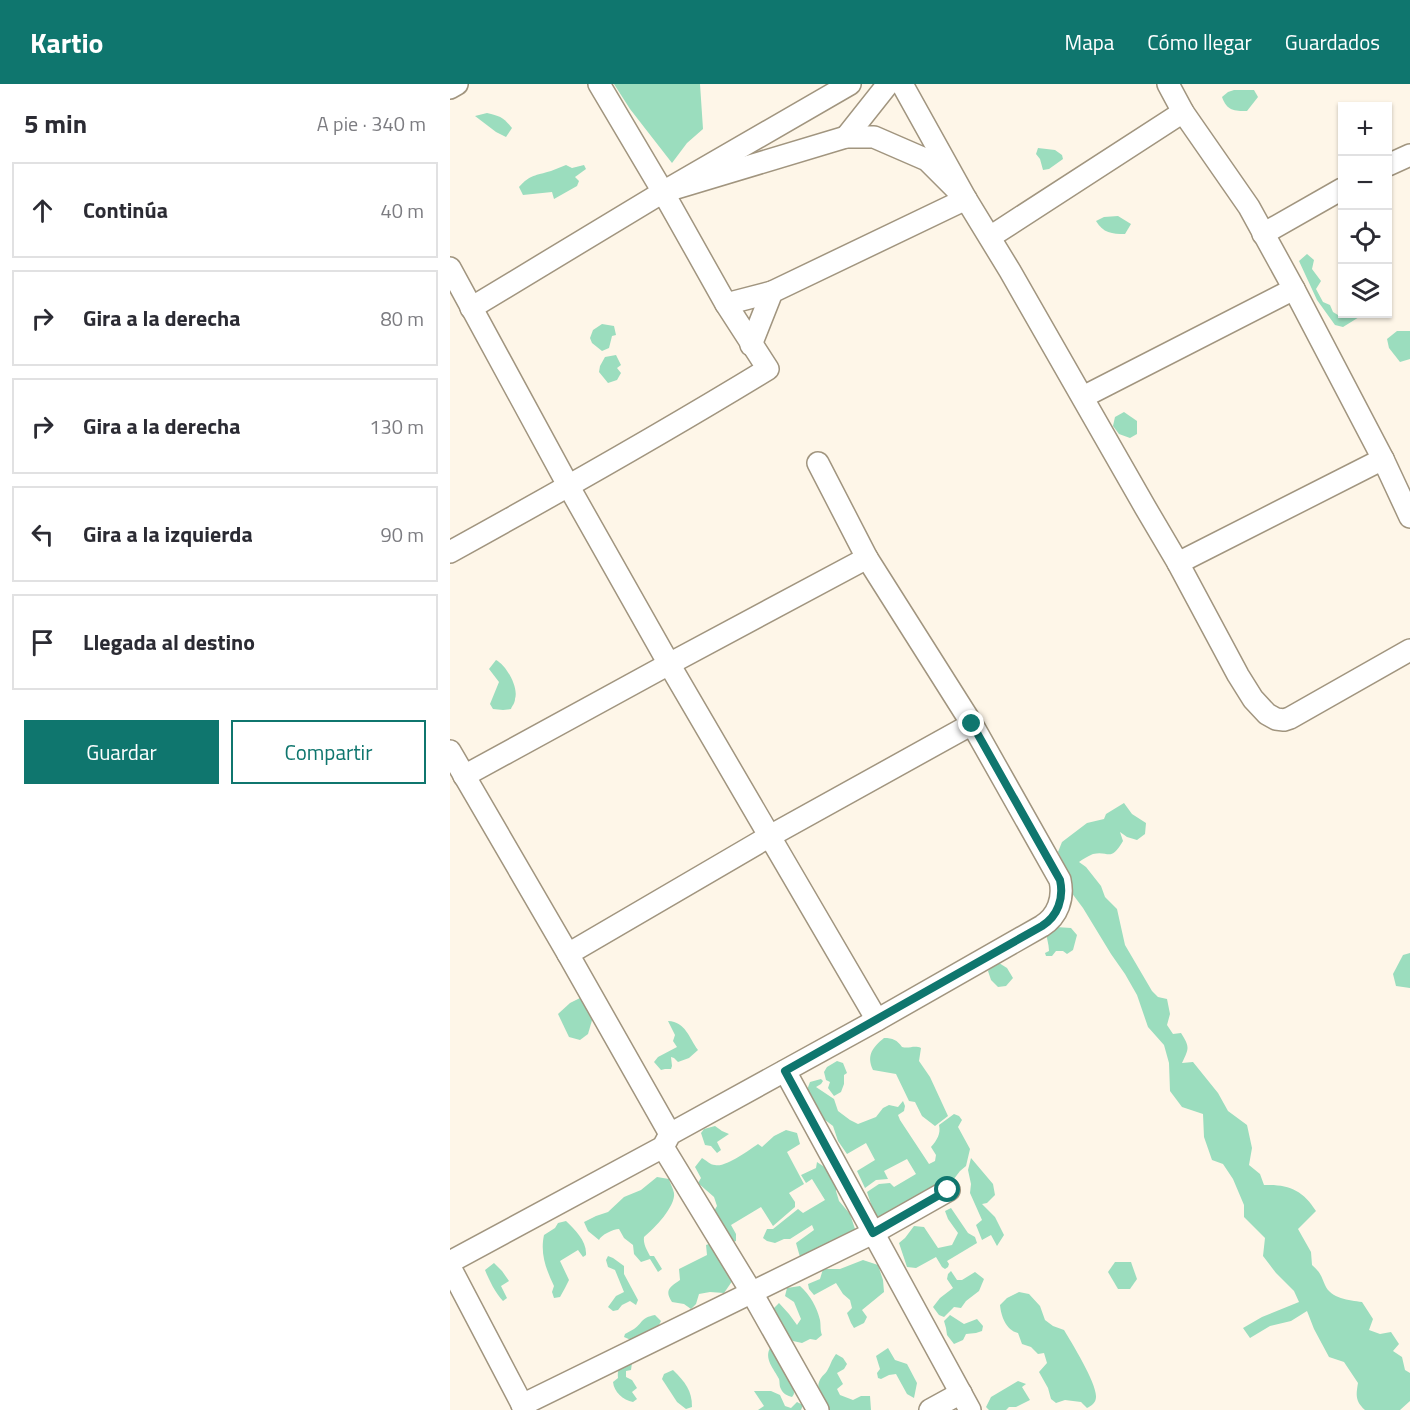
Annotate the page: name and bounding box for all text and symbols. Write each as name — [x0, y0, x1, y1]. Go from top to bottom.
text: Kartio — [30, 21, 104, 64]
text: Mapa — [1065, 26, 1114, 58]
text: Cómo llegar — [1147, 26, 1252, 58]
text: Guardados — [1285, 26, 1380, 58]
map controls — [1338, 102, 1392, 318]
button: + — [1338, 102, 1392, 156]
text: 5 min — [24, 104, 87, 143]
text: A pie · 340 m — [317, 108, 426, 139]
button: − — [1338, 156, 1392, 210]
text: Continúa — [83, 193, 168, 227]
icon: ahead — [26, 194, 59, 227]
text: 40 m — [380, 195, 424, 226]
button: locate — [1338, 210, 1392, 264]
button: layers — [1338, 264, 1392, 318]
text: Gira a la derecha — [83, 301, 240, 335]
icon: right — [26, 302, 59, 335]
text: 80 m — [380, 303, 424, 334]
text: Gira a la derecha — [83, 409, 240, 443]
icon: right — [26, 410, 59, 443]
text: 130 m — [369, 411, 424, 442]
text: Gira a la izquierda — [83, 517, 253, 551]
icon: left — [26, 518, 59, 551]
text: 90 m — [380, 519, 424, 550]
text: Llegada al destino — [83, 625, 255, 659]
icon: arrive — [26, 626, 59, 659]
route end — [958, 710, 984, 736]
button: Guardar — [24, 720, 219, 784]
button: Compartir — [231, 720, 426, 784]
route start — [934, 1176, 960, 1202]

